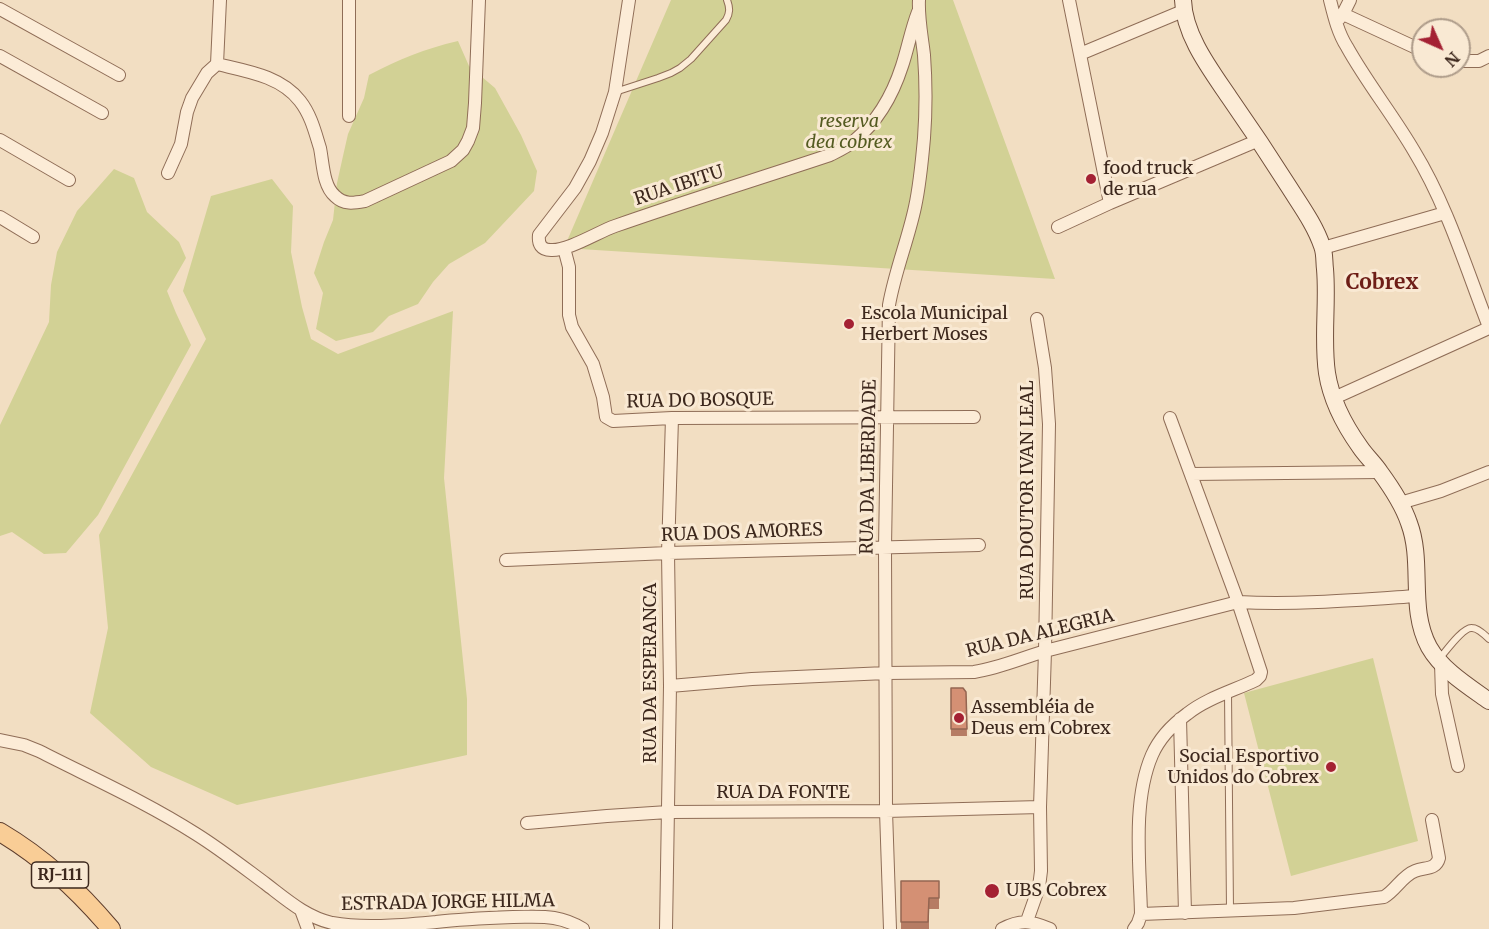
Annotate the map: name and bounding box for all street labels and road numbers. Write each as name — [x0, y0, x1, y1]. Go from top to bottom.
street label: RUA IBITU — [631, 161, 727, 211]
street label: RUA DA LIBERDADE — [857, 379, 881, 555]
street label: RUA DOUTOR IVAN LEAL — [1017, 380, 1039, 600]
street label: RUA DO BOSQUE — [626, 389, 774, 413]
street label: RUA DOS AMORES — [661, 519, 823, 547]
street label: RUA DA ESPERANCA — [640, 583, 662, 763]
street label: RUA DA ALEGRIA — [964, 605, 1116, 663]
street label: RUA DA FONTE — [716, 782, 850, 804]
road number: RJ-111 — [32, 862, 88, 888]
street label: ESTRADA JORGE HILMA — [341, 890, 555, 916]

